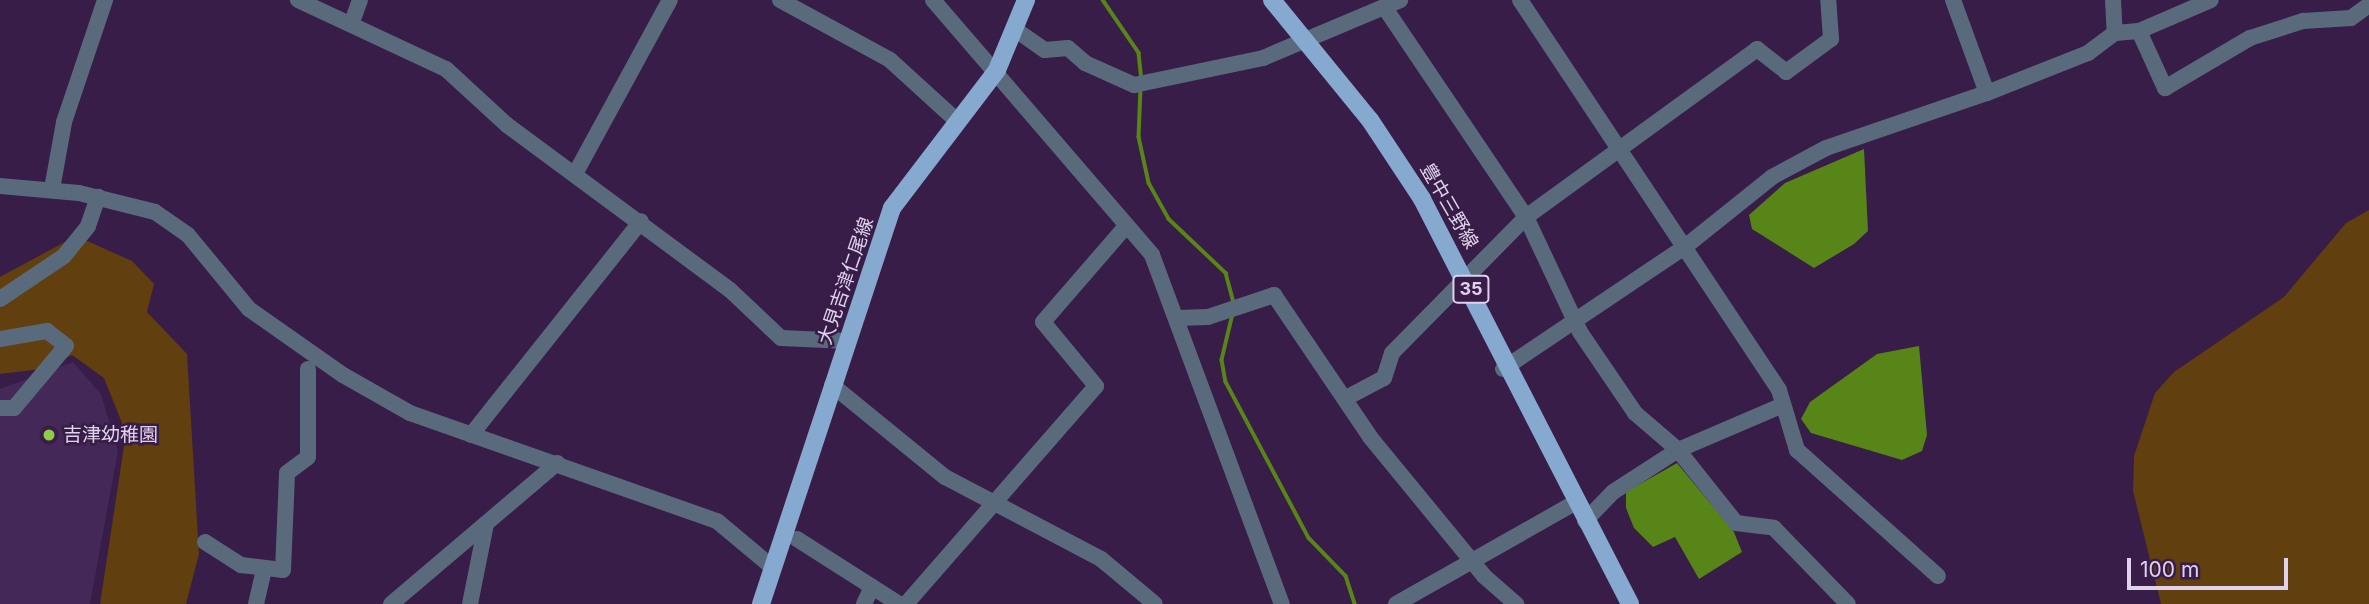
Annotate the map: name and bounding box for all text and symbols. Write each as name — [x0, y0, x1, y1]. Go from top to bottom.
street label: 豊中三野線 — [1415, 159, 1483, 253]
street label: 大見吉津仁尾線 — [814, 214, 878, 348]
road number: 35 — [1452, 274, 1490, 304]
place label: 吉津幼稚園 — [63, 424, 158, 446]
marker: 吉津幼稚園 — [41, 427, 57, 443]
scale bar — [2131, 544, 2292, 588]
text: 100 m — [2140, 557, 2199, 582]

